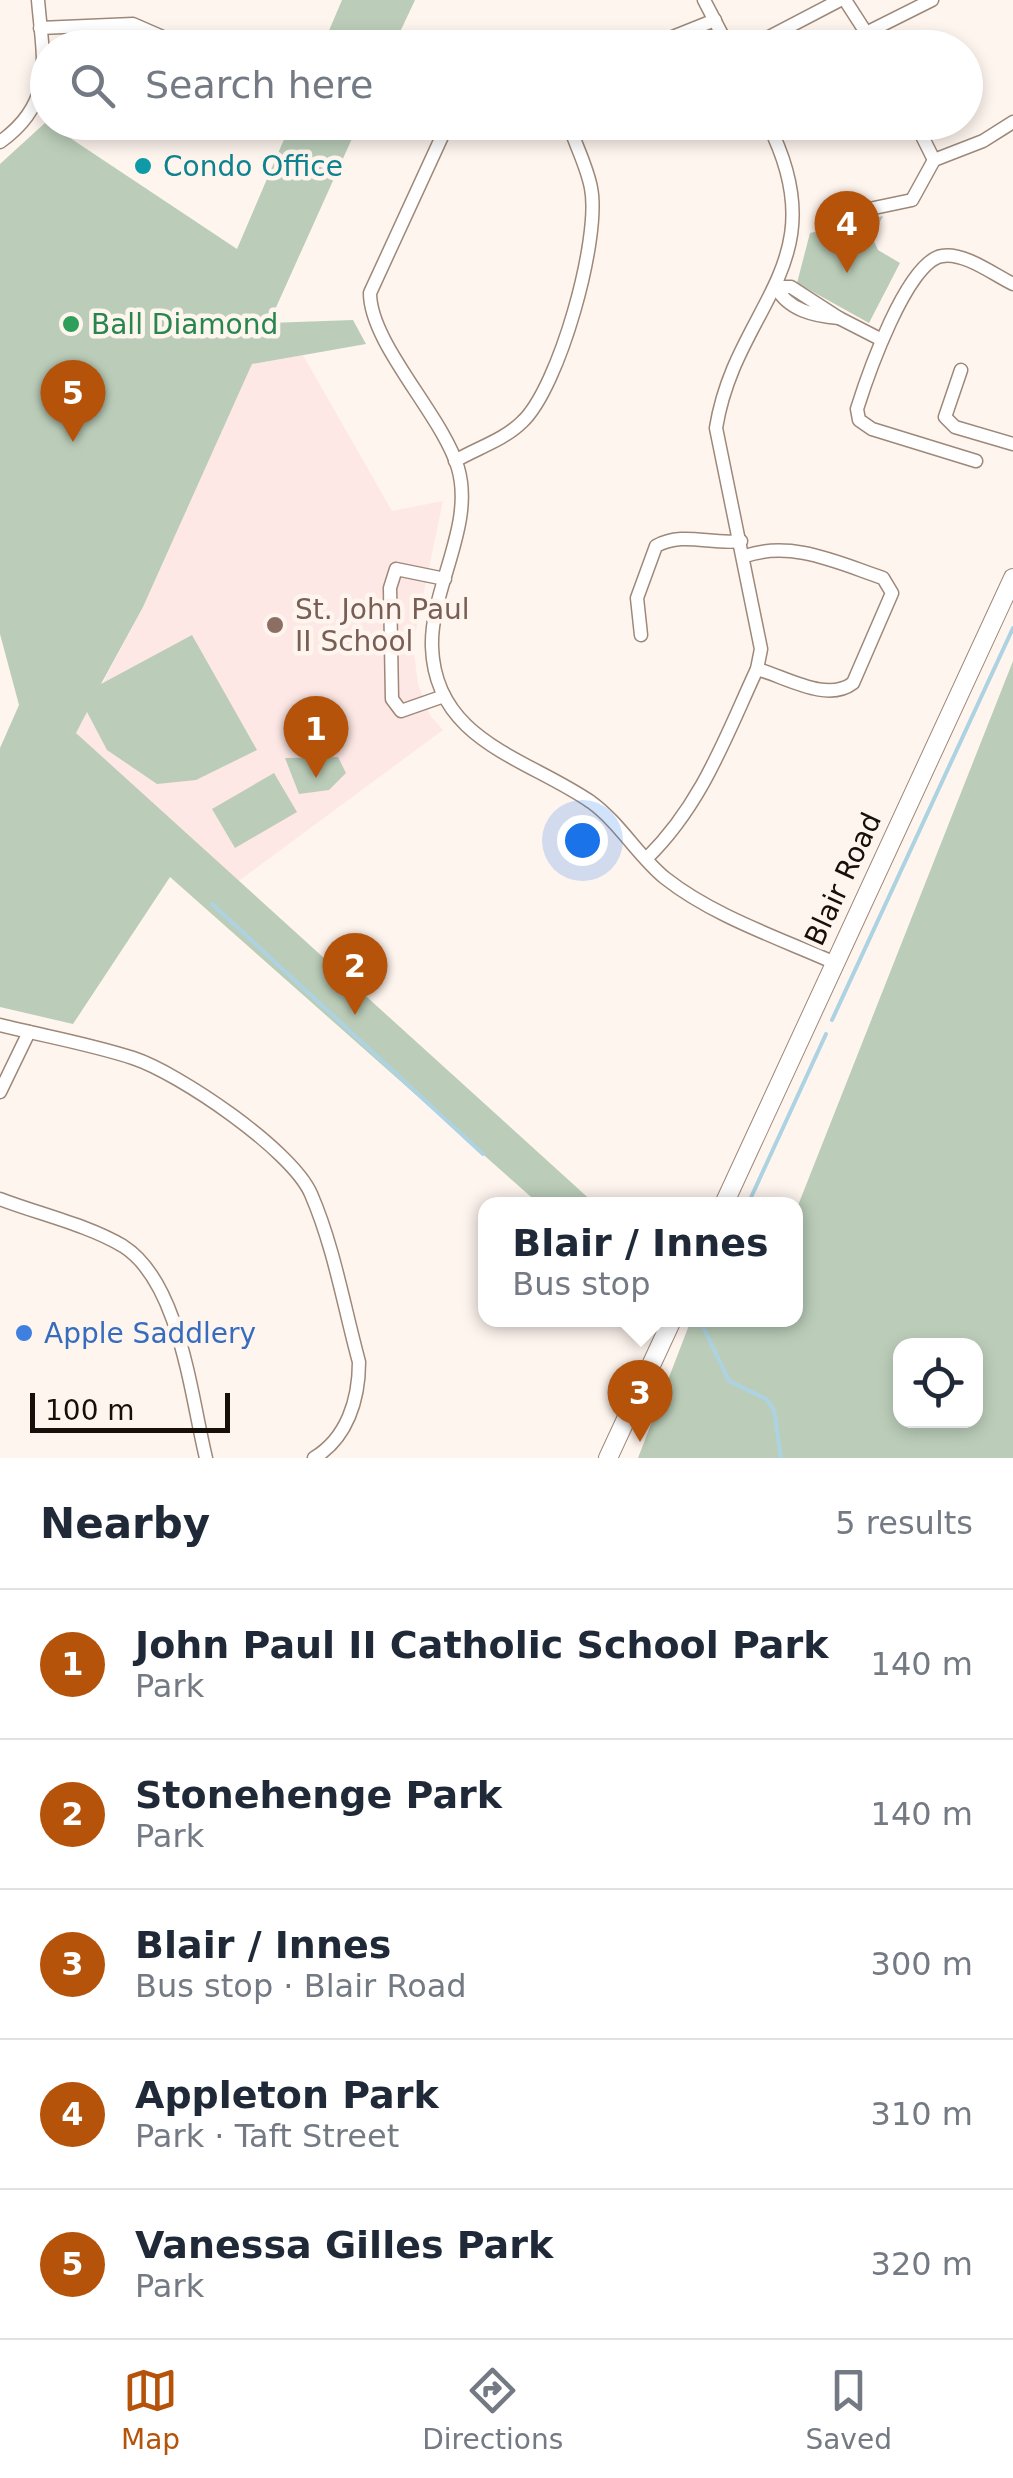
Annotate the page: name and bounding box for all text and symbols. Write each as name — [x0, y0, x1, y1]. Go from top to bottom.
search box — [30, 30, 983, 140]
icon: search — [65, 58, 120, 113]
text: Search here — [145, 63, 373, 107]
place label: Condo Office — [163, 150, 343, 183]
marker: Condo Office — [132, 155, 154, 177]
pin: 4 — [814, 190, 880, 273]
place label: Ball Diamond — [91, 308, 278, 341]
marker: Ball Diamond — [60, 313, 82, 335]
pin: 5 — [40, 360, 106, 442]
place label: St. John Paul II School — [295, 593, 470, 658]
marker: St. John Paul II School — [264, 614, 286, 636]
pin: 1 — [284, 696, 348, 778]
street label: Blair Road — [798, 807, 888, 951]
your location — [557, 815, 608, 866]
pin: 2 — [322, 932, 388, 1015]
popup — [478, 1197, 803, 1327]
text: Blair / Innes — [512, 1221, 769, 1265]
text: Bus stop — [512, 1265, 651, 1303]
place label: Apple Saddlery — [44, 1317, 256, 1350]
marker: Apple Saddlery — [13, 1322, 35, 1344]
map controls — [893, 1338, 983, 1428]
button: locate — [893, 1338, 983, 1428]
pin: 3 — [608, 1360, 672, 1442]
scale bar — [30, 1388, 230, 1432]
text: 100 m — [45, 1394, 135, 1427]
text: Nearby — [40, 1499, 210, 1548]
text: 5 results — [835, 1504, 973, 1542]
text: John Paul II Catholic School Park — [135, 1623, 828, 1667]
text: 1 — [61, 1645, 84, 1683]
text: 140 m — [871, 1645, 973, 1683]
text: Park — [135, 1667, 204, 1705]
text: Stonehenge Park — [135, 1773, 502, 1817]
text: 2 — [61, 1795, 84, 1833]
text: 140 m — [871, 1795, 973, 1833]
text: Park — [135, 1817, 204, 1855]
text: Blair / Innes — [135, 1923, 391, 1967]
text: 3 — [61, 1945, 84, 1983]
text: 300 m — [871, 1945, 973, 1983]
text: Bus stop · Blair Road — [135, 1967, 467, 2005]
text: Appleton Park — [135, 2073, 439, 2117]
text: 4 — [61, 2095, 84, 2133]
text: 310 m — [871, 2095, 973, 2133]
text: Park · Taft Street — [135, 2117, 399, 2155]
text: Vanessa Gilles Park — [135, 2223, 553, 2267]
text: 5 — [61, 2245, 84, 2283]
text: 320 m — [871, 2245, 973, 2283]
text: Park — [135, 2267, 204, 2305]
tab: Map — [121, 2363, 180, 2456]
tab: Directions — [422, 2363, 563, 2456]
tab: Saved — [805, 2363, 892, 2456]

